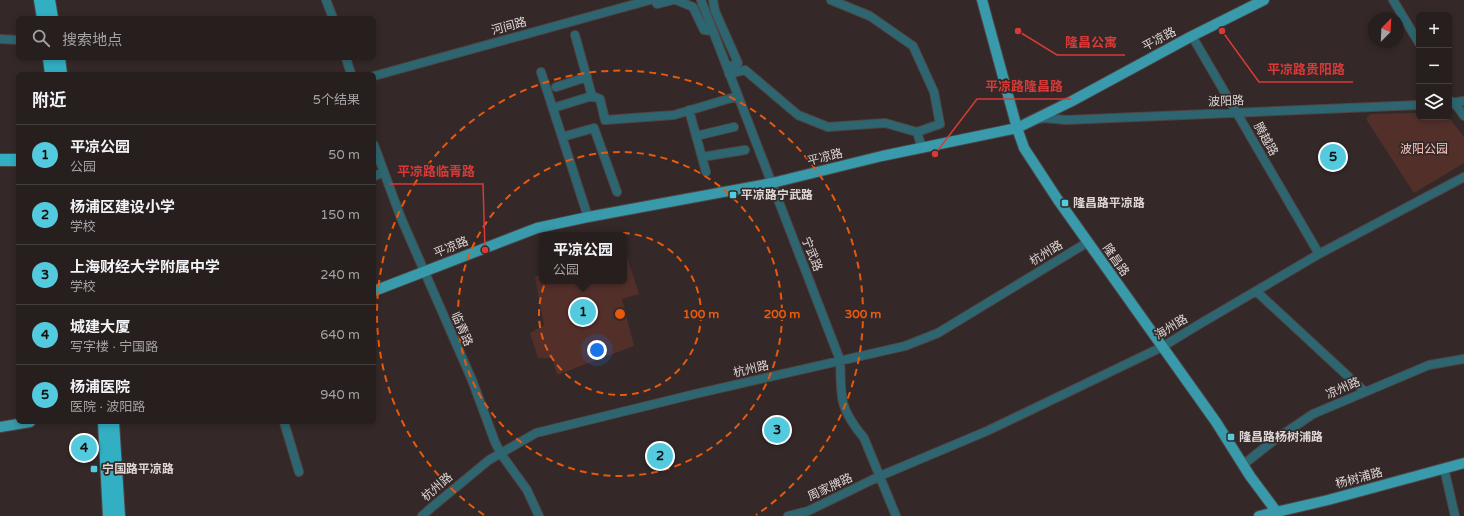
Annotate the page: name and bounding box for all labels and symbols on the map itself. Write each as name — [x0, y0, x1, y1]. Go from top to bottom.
north arrow — [1368, 12, 1404, 48]
street label: 河间路 — [490, 15, 528, 37]
street label: 平凉路 — [1140, 24, 1178, 54]
callout: 隆昌公寓 — [1057, 30, 1125, 55]
text: 隆昌公寓 — [1065, 35, 1117, 51]
callout: 平凉路贵阳路 — [1259, 57, 1353, 82]
text: 平凉路贵阳路 — [1267, 62, 1345, 78]
callout: 平凉路隆昌路 — [977, 74, 1071, 99]
text: 平凉路隆昌路 — [985, 79, 1063, 95]
street label: 波阳路 — [1208, 93, 1244, 109]
street label: 腾越路 — [1251, 120, 1281, 158]
pin: 5 — [1320, 142, 1346, 172]
park label: 波阳公园 — [1400, 142, 1448, 156]
street label: 平凉路 — [806, 146, 844, 168]
callout: 平凉路临青路 — [389, 159, 483, 184]
text: 平凉路临青路 — [397, 164, 475, 180]
place label: 平凉路宁武路 — [741, 188, 813, 202]
marker: 平凉路宁武路 — [728, 190, 738, 200]
place label: 隆昌路平凉路 — [1073, 196, 1145, 210]
marker: 隆昌路平凉路 — [1060, 198, 1070, 208]
street label: 平凉路 — [432, 234, 470, 260]
street label: 宁武路 — [799, 235, 825, 273]
street label: 杭州路 — [1027, 238, 1065, 268]
street label: 隆昌路 — [1100, 241, 1132, 279]
pin: 1 — [570, 297, 596, 327]
centre of rings — [613, 307, 627, 321]
text: 100 m — [683, 307, 719, 321]
text: 200 m — [764, 307, 800, 321]
text: 300 m — [845, 307, 881, 321]
street label: 临青路 — [449, 310, 475, 348]
street label: 海州路 — [1152, 312, 1190, 342]
your location — [587, 340, 607, 360]
street label: 杭州路 — [732, 358, 770, 380]
street label: 凉州路 — [1324, 375, 1362, 401]
pin: 3 — [764, 415, 790, 445]
place label: 隆昌路杨树浦路 — [1239, 430, 1323, 444]
marker: 隆昌路杨树浦路 — [1226, 432, 1236, 442]
pin: 4 — [71, 433, 97, 463]
pin: 2 — [647, 441, 673, 471]
place label: 宁国路平凉路 — [102, 462, 174, 476]
marker: 宁国路平凉路 — [89, 464, 99, 474]
street label: 杨树浦路 — [1334, 465, 1384, 491]
street label: 杭州路 — [419, 470, 455, 504]
street label: 周家牌路 — [805, 471, 855, 503]

